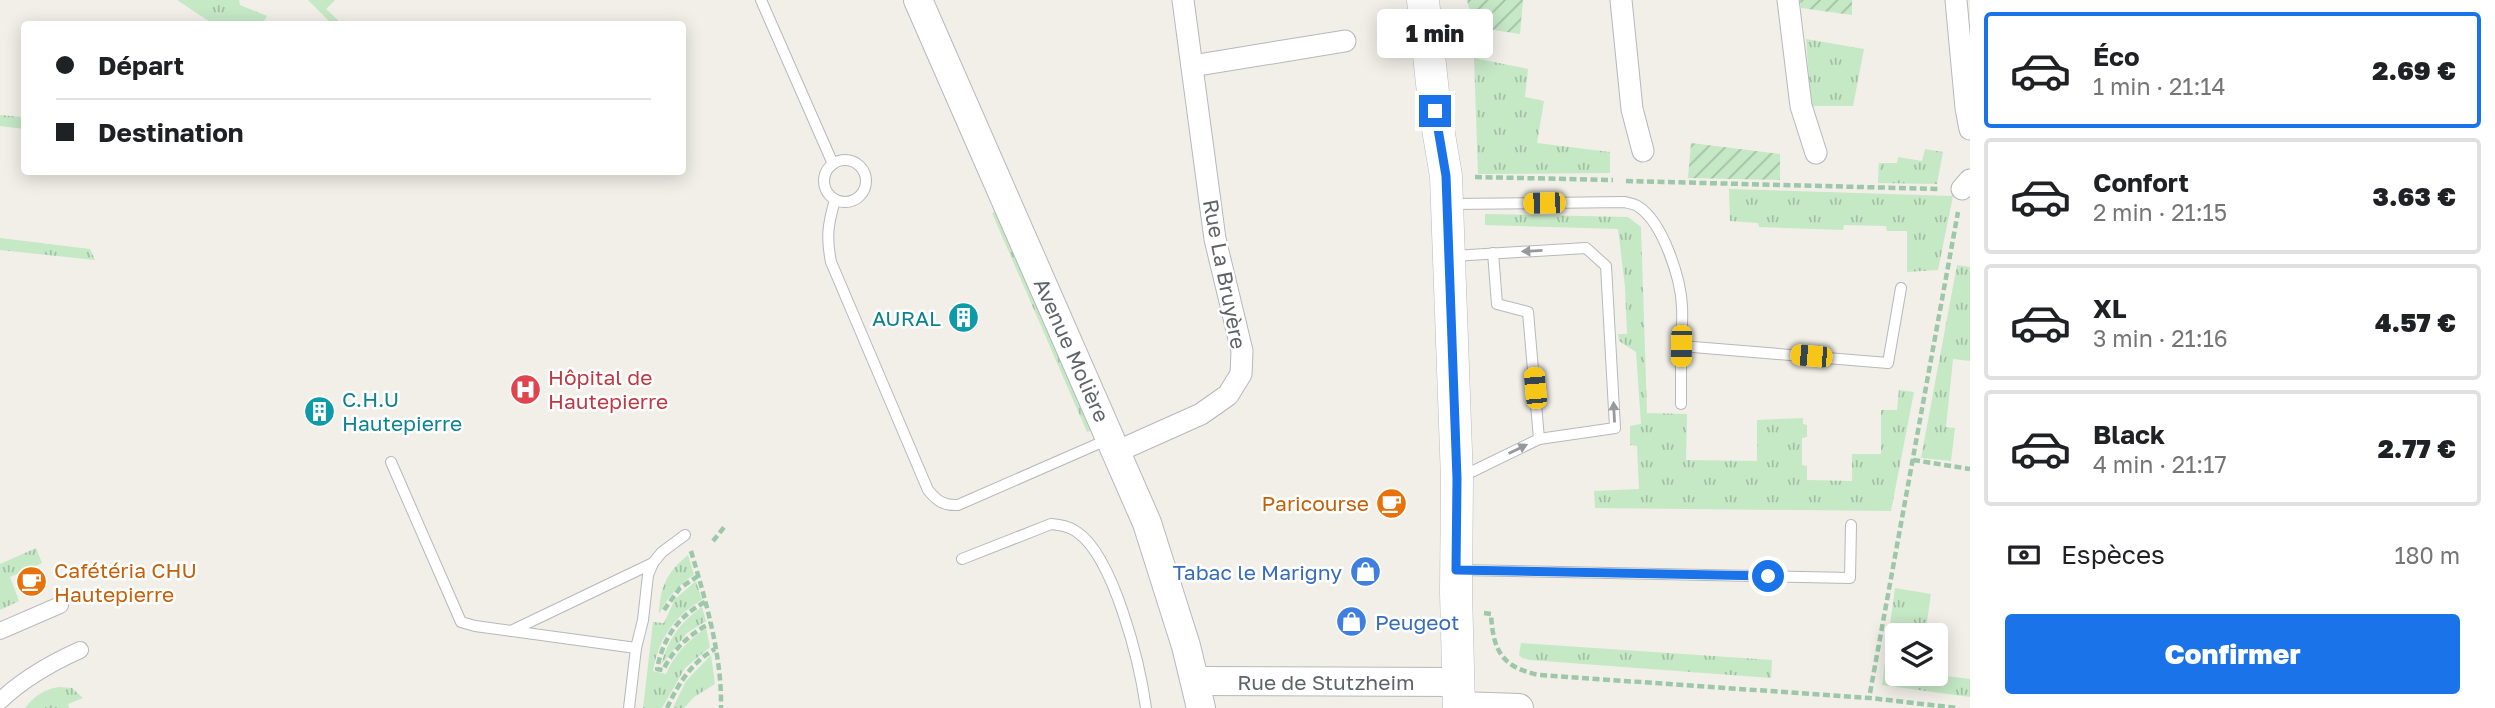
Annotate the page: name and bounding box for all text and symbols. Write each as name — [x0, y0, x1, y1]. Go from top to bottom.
callout: 1 min — [1377, 10, 1493, 58]
text: 1 min — [1406, 19, 1464, 47]
icon: car — [2009, 39, 2072, 102]
text: Éco — [2093, 41, 2140, 72]
text: Départ — [98, 50, 184, 81]
text: 2.69 € — [2372, 55, 2456, 86]
text: 1 min · 21:14 — [2093, 72, 2226, 100]
route end — [1419, 95, 1451, 127]
text: Destination — [98, 117, 244, 148]
icon: car — [2009, 165, 2072, 228]
text: Confort — [2093, 167, 2189, 198]
text: 3.63 € — [2373, 181, 2456, 212]
car — [1523, 192, 1566, 214]
street label: Rue La Bruyère — [1198, 197, 1252, 351]
text: 2 min · 21:15 — [2093, 198, 2227, 226]
one-way arrow — [1521, 245, 1543, 256]
street label: Avenue Molière — [1029, 274, 1115, 426]
icon: car — [2009, 291, 2072, 354]
text: XL — [2093, 293, 2127, 324]
building icon: AURAL — [947, 301, 981, 335]
place label: AURAL — [872, 305, 941, 331]
text: 4.57 € — [2375, 307, 2456, 338]
text: 3 min · 21:16 — [2093, 324, 2228, 352]
car — [1671, 325, 1692, 367]
car — [1790, 344, 1833, 368]
place label: Hôpital de Hautepierre — [548, 364, 668, 414]
car — [1523, 366, 1548, 410]
hospital icon: Hôpital de Hautepierre — [508, 372, 542, 406]
place label: C.H.U Hautepierre — [342, 386, 462, 436]
building icon: C.H.U Hautepierre — [302, 394, 336, 428]
one-way arrow — [1609, 401, 1620, 423]
icon: car — [2009, 417, 2072, 480]
text: Black — [2093, 419, 2165, 450]
text: 2.77 € — [2378, 433, 2456, 464]
one-way arrow — [1508, 444, 1528, 455]
text: 4 min · 21:17 — [2093, 450, 2227, 478]
cafe icon: Paricourse — [1375, 486, 1409, 520]
place label: Paricourse — [1262, 490, 1369, 516]
icon: cash — [2005, 536, 2043, 574]
text: Espèces — [2061, 539, 2165, 570]
text: 180 m — [2394, 541, 2460, 569]
shop icon: Tabac le Marigny — [1348, 555, 1382, 589]
place label: Cafétéria CHU Hautepierre — [54, 557, 197, 607]
place label: Tabac le Marigny — [1173, 559, 1342, 585]
route start — [1752, 560, 1784, 592]
cafe icon: Cafétéria CHU Hautepierre — [14, 565, 48, 599]
shop icon: Peugeot — [1335, 605, 1369, 639]
place label: Peugeot — [1375, 609, 1460, 635]
button: Confirmer — [2005, 614, 2460, 694]
map controls — [1885, 623, 1948, 686]
button: layers — [1885, 623, 1948, 686]
street label: Rue de Stutzheim — [1237, 669, 1415, 695]

